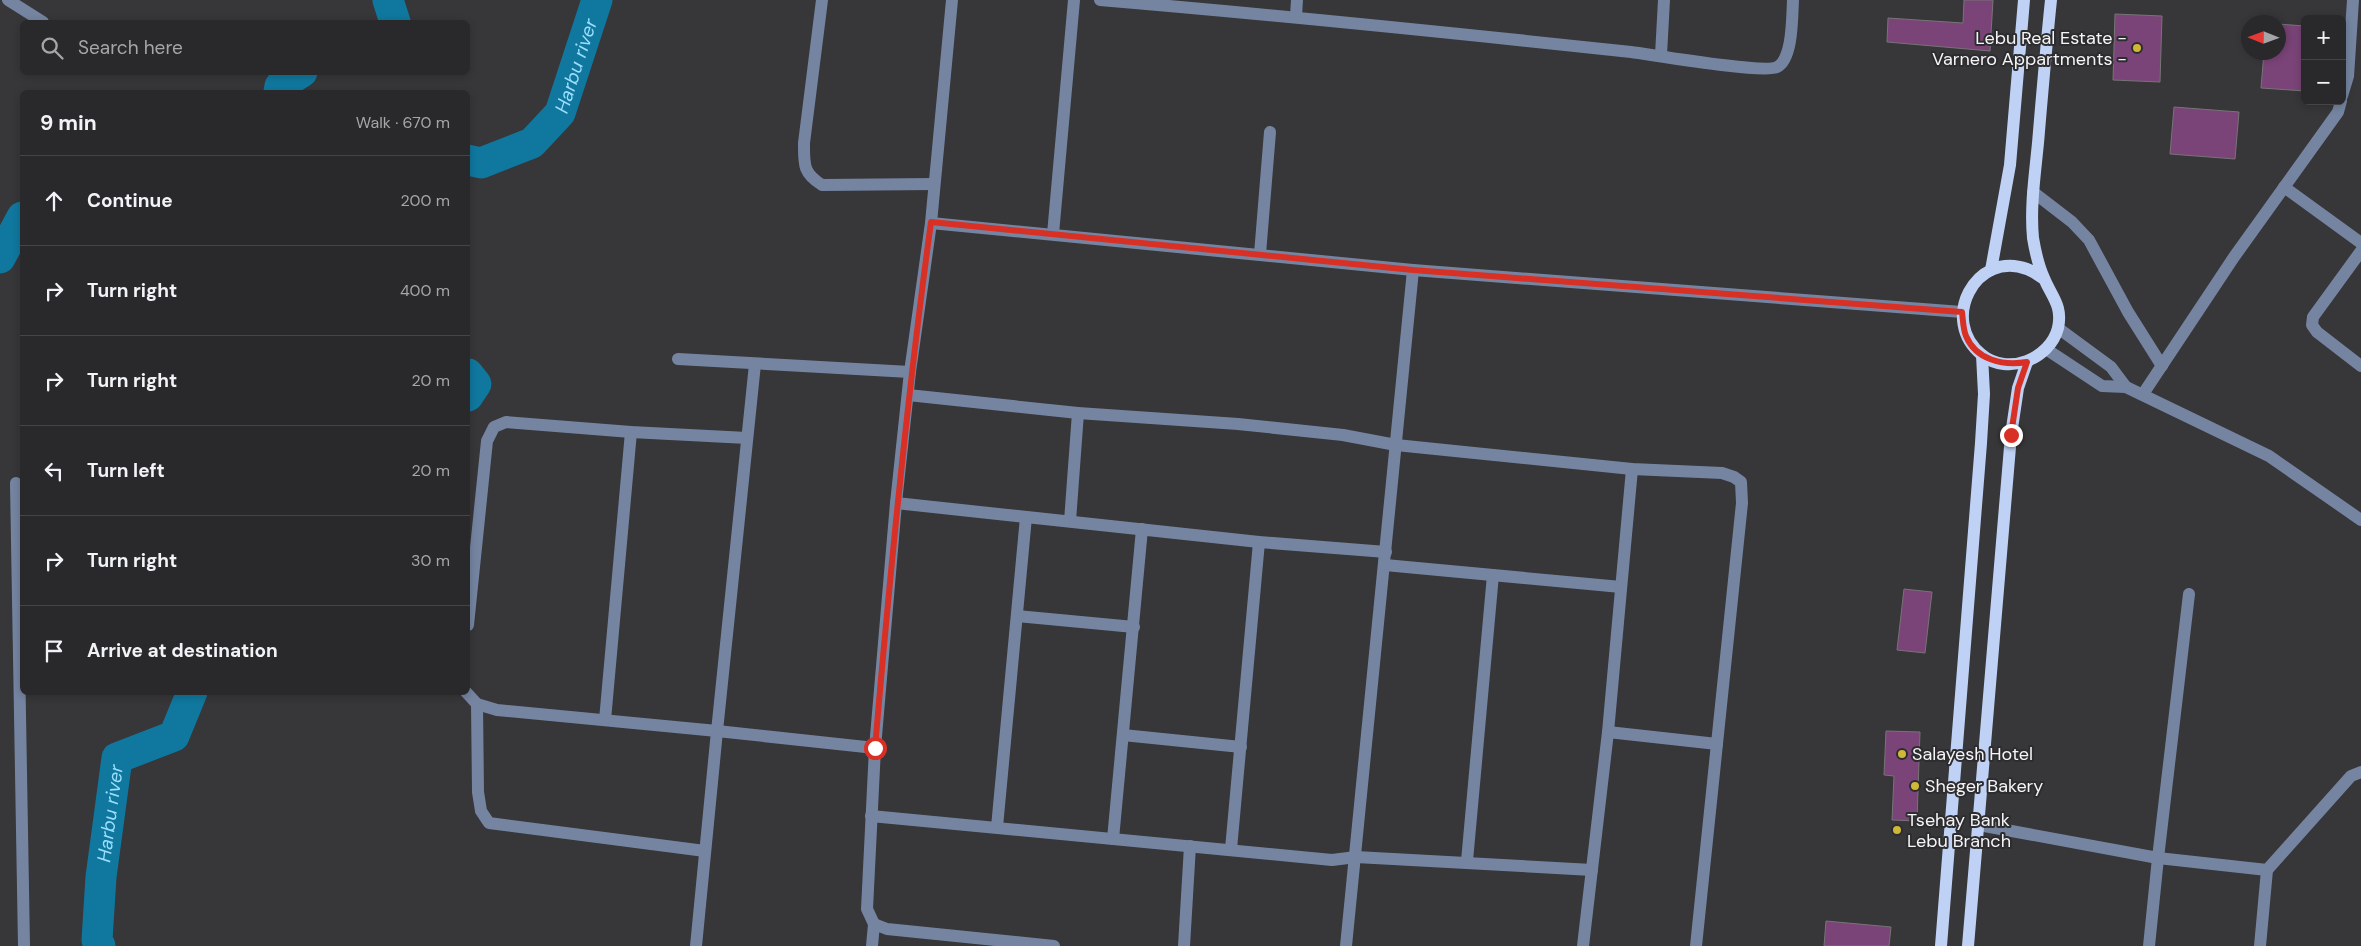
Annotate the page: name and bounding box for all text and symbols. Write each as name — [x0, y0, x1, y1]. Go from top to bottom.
water label: Harbu river — [549, 14, 603, 116]
north arrow — [2241, 15, 2286, 60]
map controls — [2301, 15, 2346, 105]
button: + — [2301, 15, 2346, 60]
search box — [20, 20, 470, 75]
place label: Lebu Real Estate - Varnero Appartments - — [1932, 26, 2127, 71]
icon: search — [38, 34, 66, 62]
text: Search here — [78, 35, 183, 60]
marker: Lebu Real Estate - Varnero Appartments - — [2131, 42, 2143, 54]
button: − — [2301, 60, 2346, 105]
text: 9 min — [40, 109, 97, 137]
text: Walk · 670 m — [356, 112, 450, 133]
icon: ahead — [40, 187, 68, 215]
text: Continue — [87, 188, 173, 213]
text: 200 m — [401, 190, 450, 211]
icon: right — [40, 277, 68, 305]
text: Turn right — [87, 278, 177, 303]
text: 400 m — [400, 280, 450, 301]
icon: right — [40, 367, 68, 395]
text: Turn right — [87, 368, 177, 393]
text: 20 m — [411, 370, 450, 391]
route end — [2000, 424, 2023, 447]
icon: left — [40, 457, 68, 485]
text: Turn left — [87, 458, 165, 483]
text: 20 m — [411, 460, 450, 481]
icon: right — [40, 547, 68, 575]
text: Turn right — [87, 548, 177, 573]
text: 30 m — [411, 550, 450, 571]
icon: arrive — [40, 637, 68, 665]
text: Arrive at destination — [87, 638, 278, 663]
route start — [864, 737, 887, 760]
place label: Salayesh Hotel — [1912, 742, 2033, 766]
marker: Salayesh Hotel — [1896, 748, 1908, 760]
water label: Harbu river — [91, 762, 129, 864]
place label: Sheger Bakery — [1925, 774, 2043, 798]
marker: Sheger Bakery — [1909, 780, 1921, 792]
place label: Tsehay Bank Lebu Branch — [1907, 808, 2011, 853]
marker: Tsehay Bank Lebu Branch — [1891, 824, 1903, 836]

